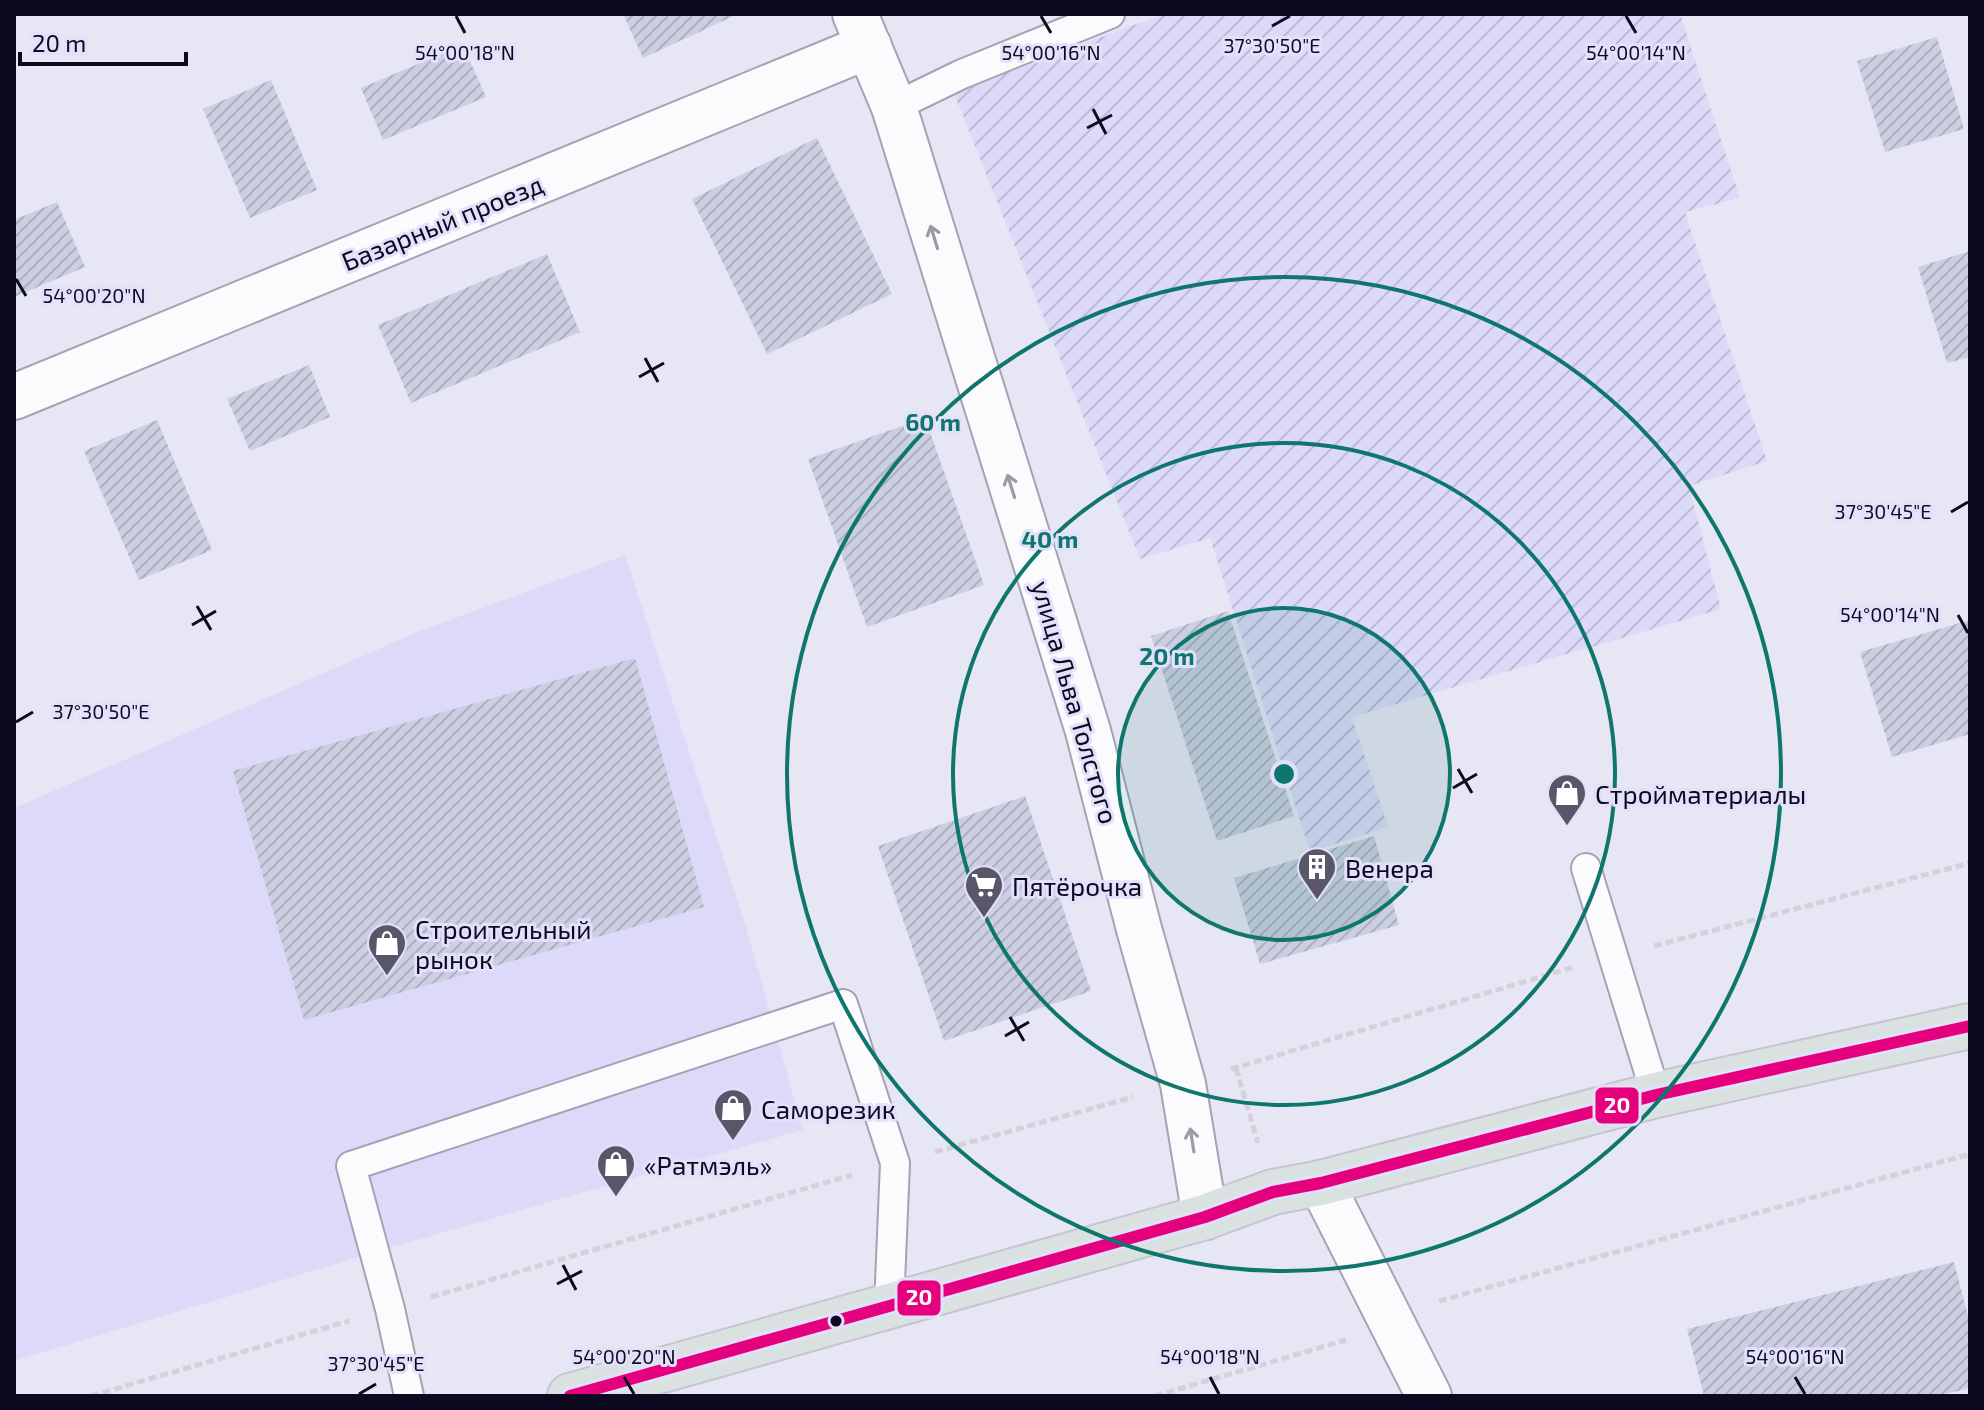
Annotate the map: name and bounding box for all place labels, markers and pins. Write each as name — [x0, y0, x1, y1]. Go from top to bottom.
centre of rings — [1270, 760, 1298, 788]
shop icon: Стройматериалы — [1546, 772, 1588, 827]
place label: Стройматериалы — [1595, 778, 1806, 809]
building icon: Венера — [1296, 846, 1338, 901]
place label: Венера — [1345, 852, 1434, 883]
supermarket icon: Пятёрочка — [963, 864, 1005, 919]
place label: Пятёрочка — [1012, 870, 1142, 901]
place label: Строительный рынок — [415, 913, 592, 974]
shop icon: Строительный рынок — [366, 922, 408, 977]
shop icon: Саморезик — [712, 1087, 754, 1142]
place label: Саморезик — [761, 1093, 896, 1124]
shop icon: «Ратмэль» — [595, 1143, 637, 1198]
place label: «Ратмэль» — [644, 1149, 772, 1180]
unlabelled marker — [828, 1313, 844, 1329]

